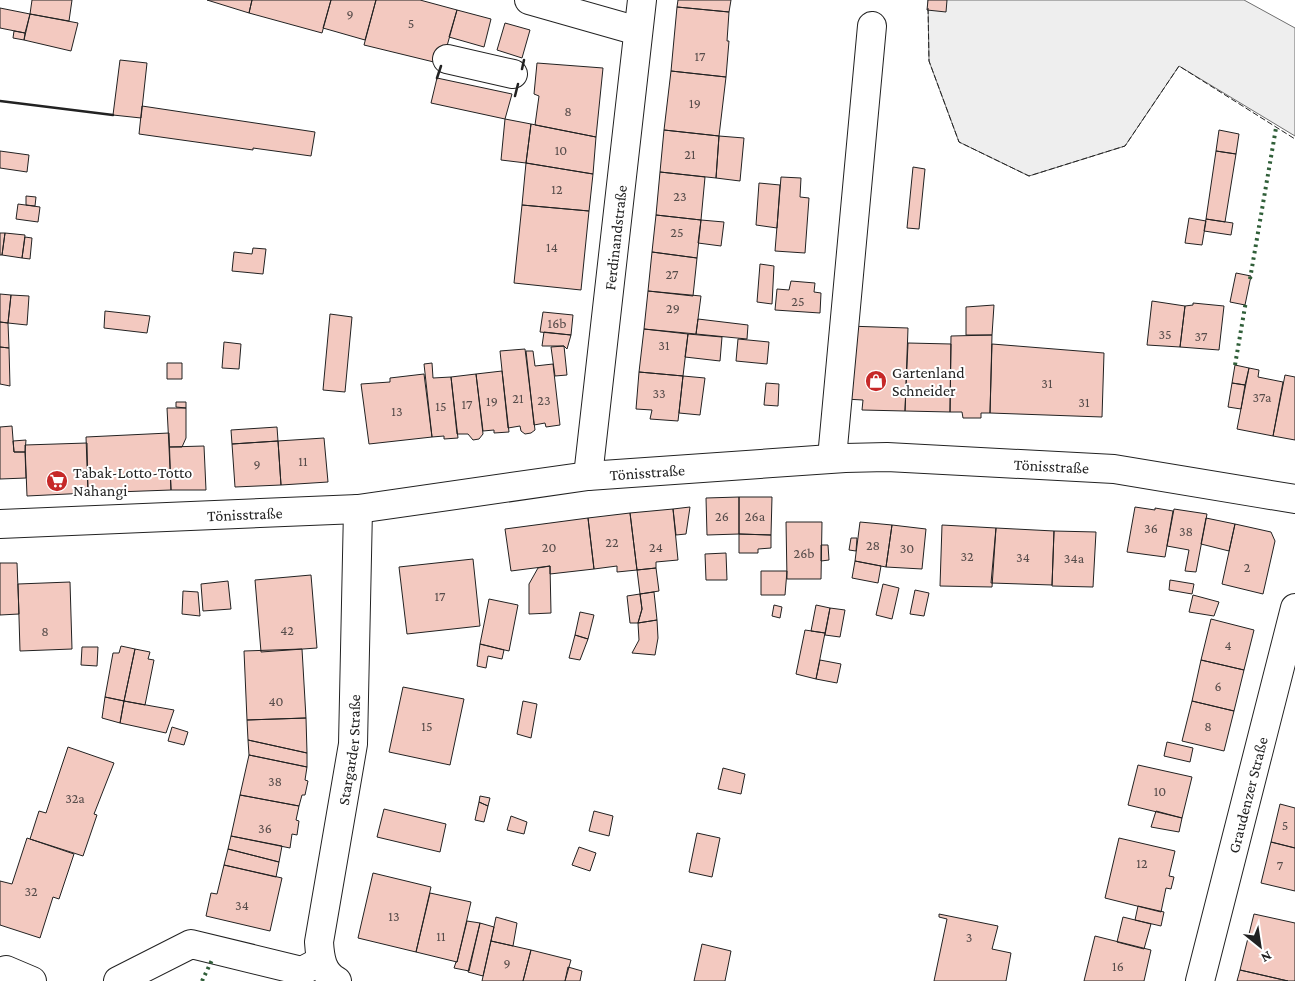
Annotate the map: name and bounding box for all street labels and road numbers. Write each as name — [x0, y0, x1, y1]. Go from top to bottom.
street label: Ferdinandstraße — [601, 184, 629, 291]
street label: Tönisstraße — [1013, 455, 1090, 476]
street label: Tönisstraße — [609, 461, 685, 483]
street label: Tönisstraße — [207, 504, 283, 524]
street label: Stargarder Straße — [334, 694, 363, 806]
street label: Graudenzer Straße — [1224, 735, 1270, 855]

